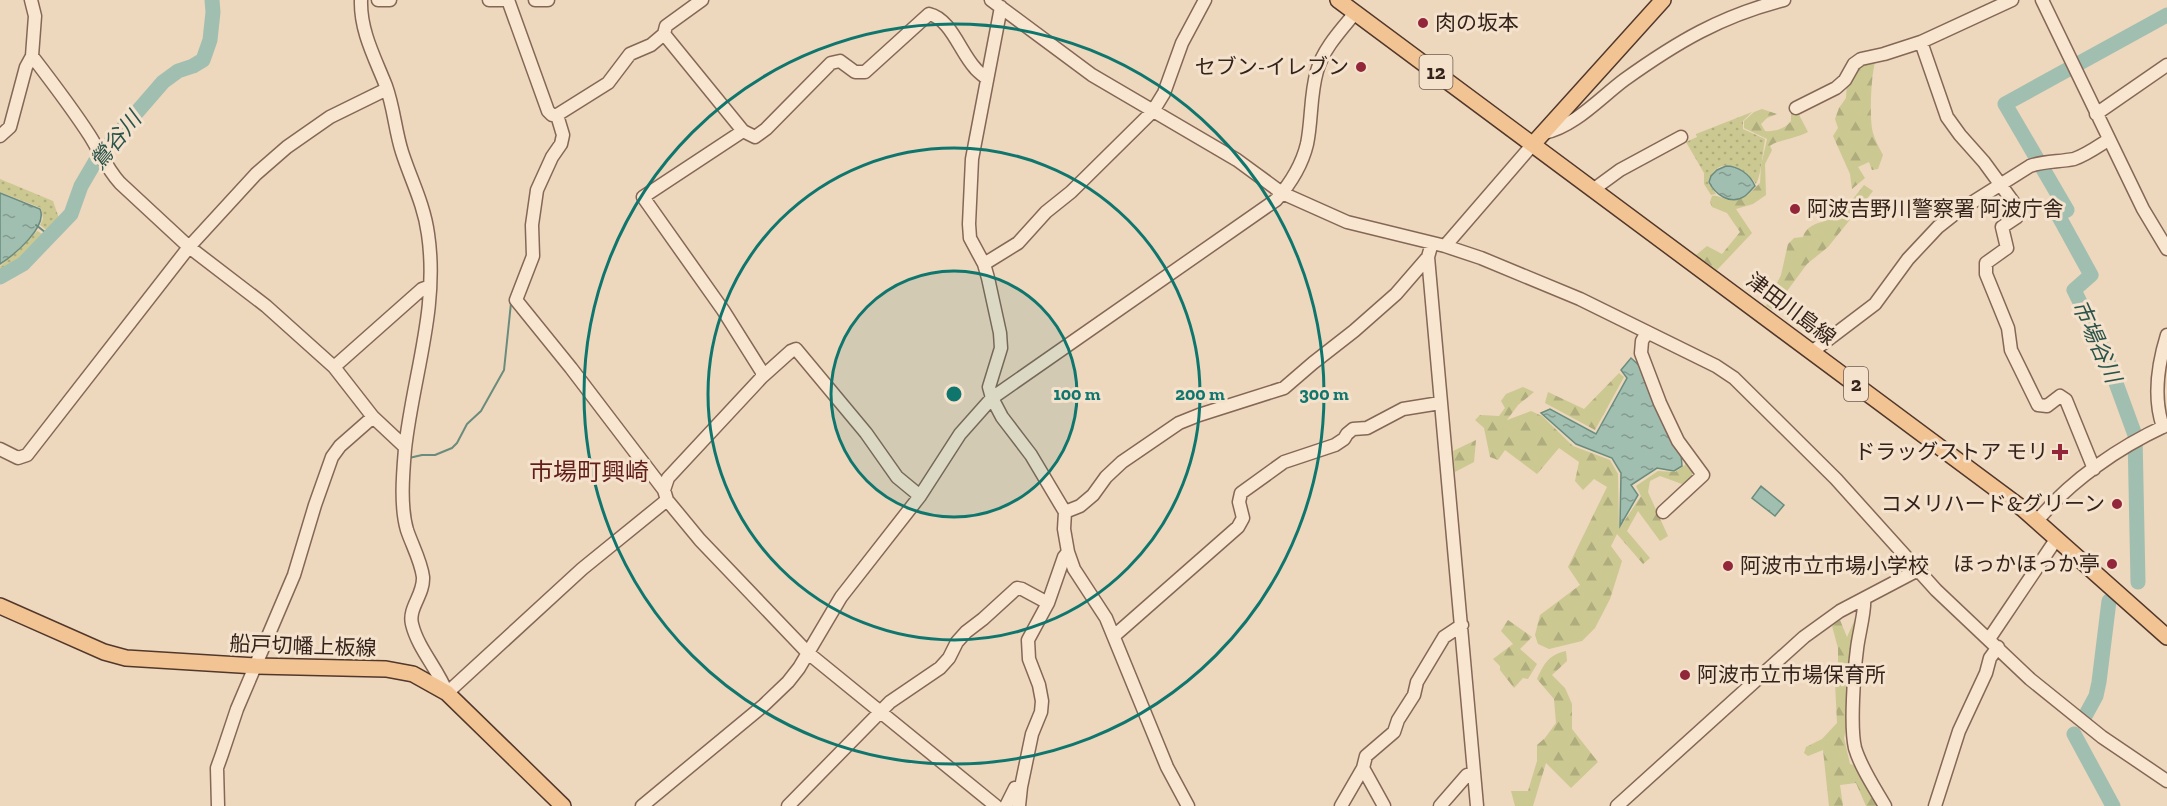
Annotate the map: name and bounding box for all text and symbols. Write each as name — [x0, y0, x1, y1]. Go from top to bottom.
place label: 肉の坂本 — [1435, 10, 1519, 35]
marker: 肉の坂本 — [1416, 16, 1430, 30]
place label: セブン-イレブン — [1195, 54, 1349, 79]
road number: 12 — [1420, 55, 1452, 89]
marker: セブン-イレブン — [1354, 60, 1368, 74]
water label: 鶯谷川 — [84, 105, 148, 174]
place label: 阿波吉野川警察署 阿波庁舎 — [1807, 196, 2064, 221]
marker: 阿波吉野川警察署 阿波庁舎 — [1788, 202, 1802, 216]
street label: 津田川島線 — [1742, 267, 1841, 350]
water label: 市場谷川 — [2066, 296, 2128, 389]
road number: 2 — [1844, 367, 1868, 401]
text: 100 m — [1053, 383, 1101, 405]
text: 200 m — [1175, 383, 1225, 405]
text: 300 m — [1299, 383, 1349, 405]
centre of rings — [944, 384, 964, 404]
place label: ドラッグストア モリ — [1854, 439, 2048, 464]
marker: ドラッグストア モリ — [2053, 445, 2067, 459]
district label: 市場町興崎 — [529, 457, 649, 486]
place label: コメリハード&グリーン — [1881, 491, 2105, 516]
marker: コメリハード&グリーン — [2110, 497, 2124, 511]
place label: ほっかほっか亭 — [1953, 551, 2100, 576]
place label: 阿波市立市場小学校 — [1740, 553, 1929, 578]
marker: ほっかほっか亭 — [2105, 557, 2119, 571]
marker: 阿波市立市場小学校 — [1721, 559, 1735, 573]
street label: 船戸切幡上板線 — [229, 630, 377, 661]
place label: 阿波市立市場保育所 — [1697, 662, 1886, 687]
marker: 阿波市立市場保育所 — [1678, 668, 1692, 682]

